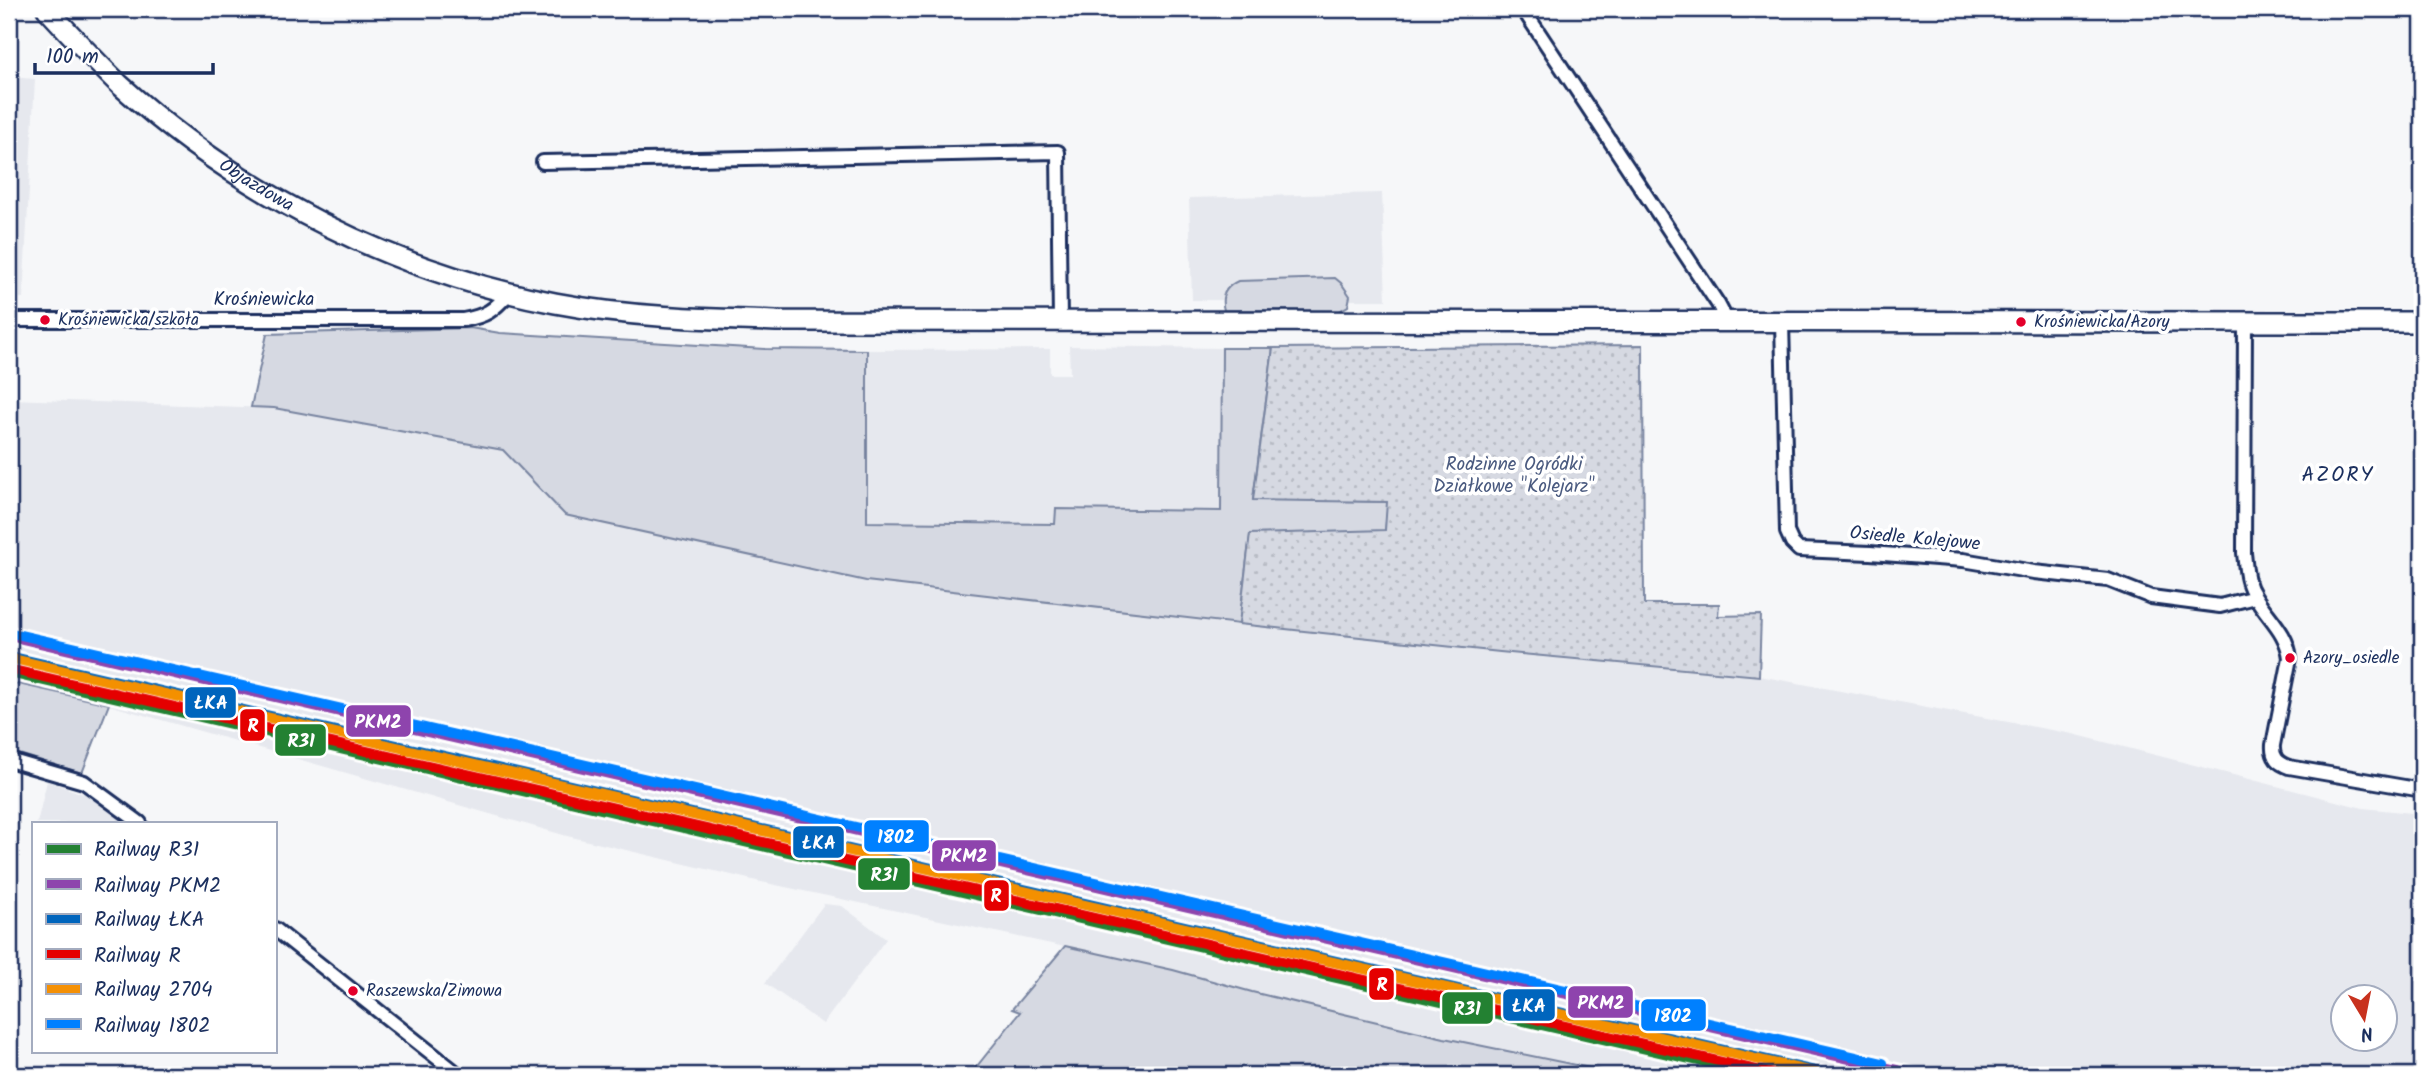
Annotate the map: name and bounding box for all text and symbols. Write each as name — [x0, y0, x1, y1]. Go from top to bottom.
scale bar — [35, 32, 214, 76]
text: 100 m — [46, 41, 99, 74]
street label: Objazdowa — [212, 151, 299, 220]
street label: Krośniewicka — [213, 285, 315, 315]
place label: Krośniewicka/szkoła — [58, 307, 199, 334]
place label: Krośniewicka/Azory — [2034, 309, 2171, 336]
marker: Krośniewicka/szkoła — [38, 313, 52, 327]
marker: Krośniewicka/Azory — [2014, 315, 2028, 329]
park label: Rodzinne Ogródki Działkowe "Kolejarz" — [1433, 450, 1595, 502]
district label: AZORY — [2302, 459, 2375, 492]
street label: Osiedle Kolejowe — [1848, 518, 1982, 560]
place label: Azory_osiedle — [2303, 645, 2400, 672]
marker: Azory_osiedle — [2283, 651, 2297, 665]
line badge: ŁKA — [184, 686, 237, 719]
text: ŁKA — [194, 689, 228, 719]
line badge: PKM2 — [345, 704, 412, 738]
line badge: R — [239, 708, 266, 742]
text: PKM2 — [354, 708, 402, 738]
text: R — [247, 712, 259, 742]
line badge: R31 — [274, 723, 327, 757]
text: R31 — [287, 727, 315, 757]
line badge: 1802 — [863, 819, 930, 853]
legend — [32, 822, 276, 1052]
text: 1802 — [877, 823, 915, 853]
line badge: ŁKA — [792, 825, 845, 859]
text: ŁKA — [802, 829, 836, 859]
text: Railway R31 — [94, 834, 199, 867]
line badge: PKM2 — [931, 839, 997, 872]
text: PKM2 — [940, 842, 988, 872]
line badge: R31 — [857, 857, 911, 891]
text: R31 — [870, 861, 898, 891]
text: Railway PKM2 — [94, 870, 221, 903]
line badge: R — [983, 879, 1010, 912]
text: R — [990, 882, 1002, 912]
text: Railway ŁKA — [94, 904, 204, 937]
text: Railway R — [94, 940, 181, 973]
line badge: R — [1368, 967, 1395, 1001]
text: R — [1376, 971, 1388, 1001]
text: Railway 2704 — [94, 974, 212, 1007]
place label: Raszewska/Zimowa — [366, 978, 502, 1005]
north arrow — [2330, 982, 2400, 1052]
marker: Raszewska/Zimowa — [346, 984, 360, 998]
line badge: PKM2 — [1567, 985, 1634, 1019]
line badge: ŁKA — [1502, 988, 1556, 1022]
text: PKM2 — [1577, 989, 1625, 1019]
line badge: R31 — [1441, 991, 1494, 1025]
text: ŁKA — [1512, 992, 1546, 1022]
text: R31 — [1453, 995, 1481, 1025]
line badge: 1802 — [1640, 998, 1707, 1032]
text: 1802 — [1654, 1002, 1692, 1032]
text: Railway 1802 — [94, 1010, 210, 1043]
text: N — [2358, 1017, 2375, 1049]

